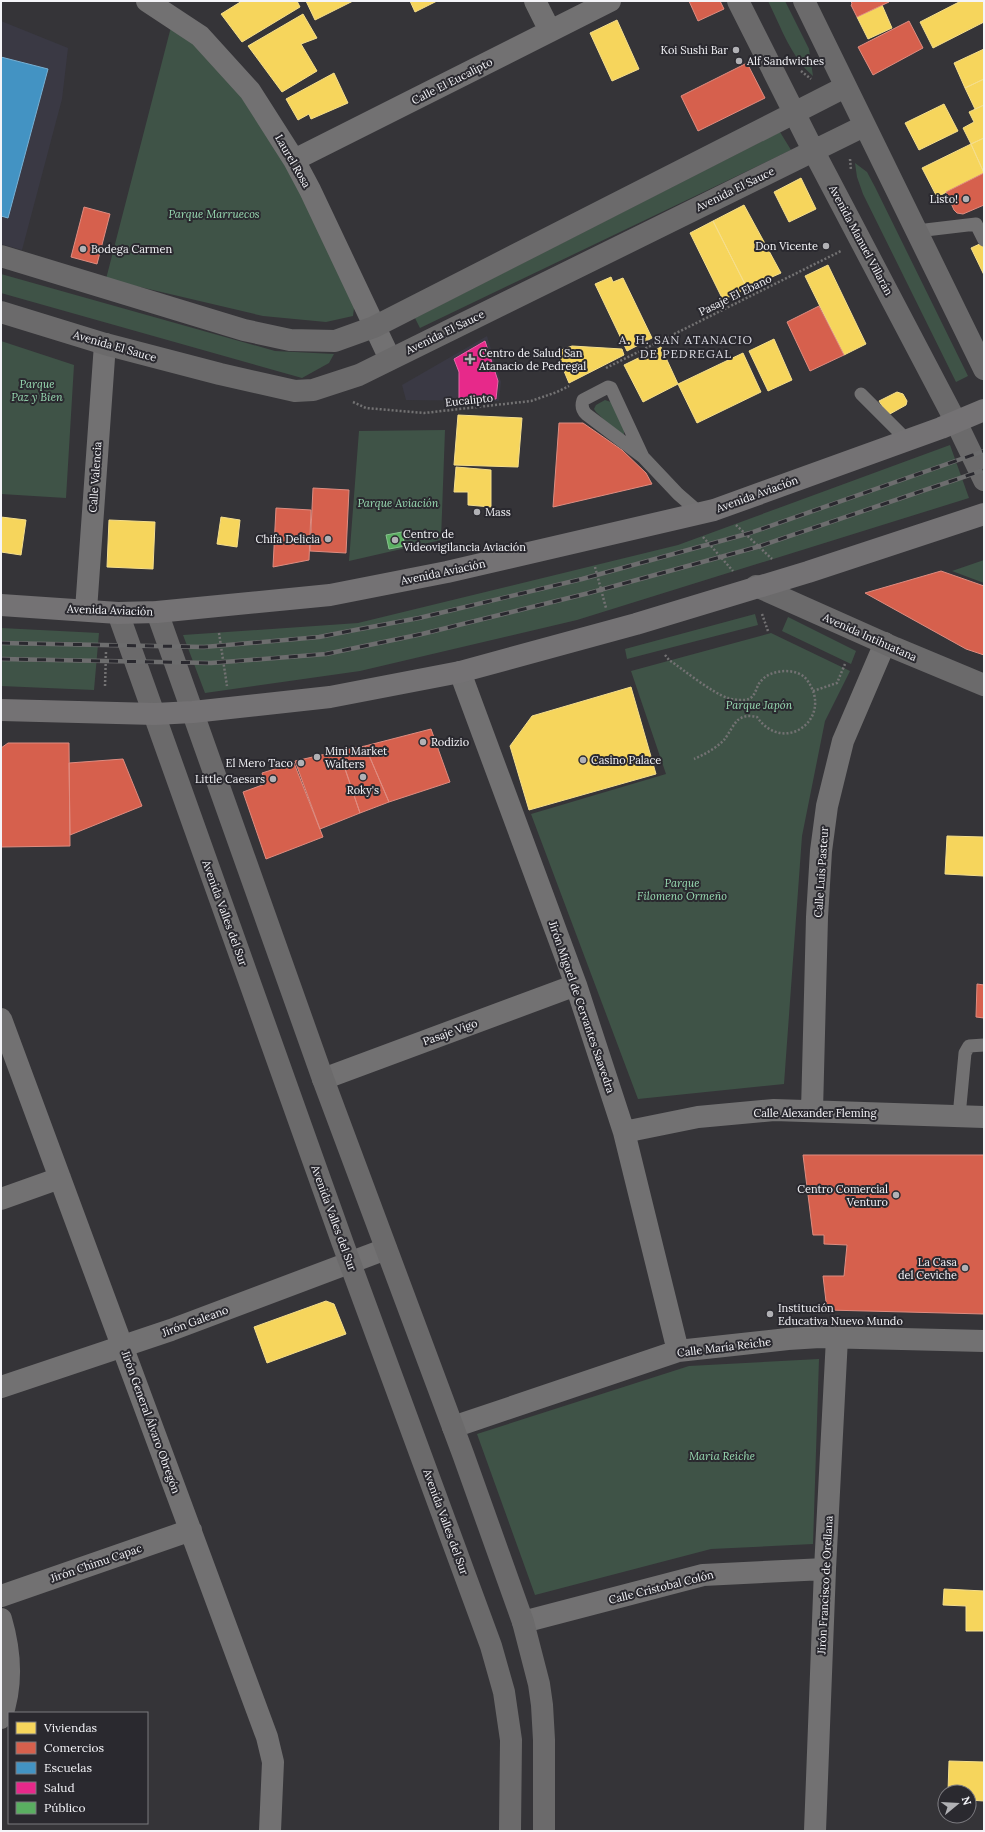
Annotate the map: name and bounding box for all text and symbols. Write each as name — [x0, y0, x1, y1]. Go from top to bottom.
place label: Koi Sushi Bar — [661, 43, 728, 57]
marker: Koi Sushi Bar — [731, 45, 741, 55]
place label: Alf Sandwiches — [746, 54, 824, 68]
street label: Calle El Eucalipto — [409, 55, 495, 107]
marker: Alf Sandwiches — [734, 56, 744, 66]
street label: Laurel Rosa — [272, 132, 314, 190]
street label: Avenida El Sauce — [692, 164, 777, 215]
street label: Avenida Manuel Villarán — [826, 182, 896, 298]
place label: Listo! — [930, 192, 958, 206]
marker: Listo! — [961, 194, 971, 204]
park label: Parque Marruecos — [168, 207, 260, 221]
place label: Don Vicente — [755, 239, 818, 253]
marker: Don Vicente — [821, 241, 831, 251]
place label: Bodega Carmen — [91, 242, 172, 256]
marker: Bodega Carmen — [78, 244, 88, 254]
street label: Pasaje El Ebano — [696, 271, 774, 319]
street label: Avenida El Sauce — [402, 307, 487, 358]
street label: Avenida El Sauce — [71, 327, 158, 365]
district label: A. H. SAN ATANACIO DE PEDREGAL — [618, 332, 753, 361]
place label: Centro de Salud San Atanacio de Pedregal — [478, 346, 586, 373]
marker: Centro de Salud San Atanacio de Pedregal — [464, 353, 476, 365]
park label: Parque Paz y Bien — [11, 377, 63, 404]
street label: Eucalipto — [444, 391, 494, 409]
street label: Calle Valencia — [86, 441, 104, 513]
street label: Avenida Aviación — [713, 473, 800, 516]
park label: Parque Aviación — [357, 496, 439, 510]
place label: Mass — [485, 505, 511, 519]
marker: Mass — [472, 507, 482, 517]
place label: Centro de Videovigilancia Aviación — [402, 527, 526, 554]
place label: Chifa Delicia — [255, 532, 320, 546]
marker: Chifa Delicia — [323, 534, 333, 544]
marker: Centro de Videovigilancia Aviación — [390, 535, 400, 545]
street label: Avenida Aviación — [398, 556, 487, 588]
street label: Avenida Aviación — [66, 601, 154, 619]
street label: Avenida Intihuatana — [820, 610, 920, 664]
park label: Parque Japón — [726, 698, 792, 712]
place label: Rodizio — [431, 735, 469, 749]
marker: Rodizio — [418, 737, 428, 747]
place label: Mini Market Walters — [325, 744, 388, 771]
marker: Mini Market Walters — [312, 752, 322, 762]
place label: Casino Palace — [591, 753, 661, 767]
marker: Casino Palace — [578, 755, 588, 765]
place label: El Mero Taco — [226, 756, 293, 770]
marker: El Mero Taco — [296, 758, 306, 768]
place label: Little Caesars — [195, 772, 265, 786]
marker: Roky's — [358, 772, 368, 782]
marker: Little Caesars — [268, 774, 278, 784]
place label: Roky's — [347, 783, 379, 797]
street label: Calle Luis Pasteur — [811, 826, 831, 918]
street label: Avenida Valles del Sur — [199, 857, 251, 968]
park label: Parque Filomeno Ormeño — [637, 876, 727, 903]
street label: Jirón Miguel de Cervantes Saavedra — [546, 918, 618, 1095]
street label: Pasaje Vigo — [421, 1016, 479, 1048]
street label: Calle Alexander Fleming — [753, 1106, 877, 1120]
street label: Avenida Valles del Sur — [308, 1162, 360, 1273]
place label: Centro Comercial Venturo — [797, 1182, 888, 1209]
marker: Centro Comercial Venturo — [891, 1190, 901, 1200]
place label: La Casa del Ceviche — [898, 1255, 957, 1282]
marker: La Casa del Ceviche — [960, 1263, 970, 1273]
place label: Institución Educativa Nuevo Mundo — [778, 1301, 903, 1328]
street label: Jirón Galeano — [159, 1303, 230, 1340]
marker: Institución Educativa Nuevo Mundo — [765, 1309, 775, 1319]
street label: Calle María Reiche — [676, 1334, 772, 1360]
street label: Jirón General Álvaro Obregón — [118, 1348, 184, 1496]
park label: Maria Reiche — [689, 1449, 755, 1463]
street label: Avenida Valles del Sur — [420, 1466, 472, 1577]
street label: Jirón Francisco de Orellana — [814, 1515, 836, 1656]
street label: Jirón Chimu Capac — [47, 1541, 144, 1586]
street label: Calle Cristobal Colón — [607, 1567, 715, 1607]
legend — [8, 1712, 148, 1824]
text: Viviendas — [43, 1720, 98, 1735]
text: Comercios — [44, 1740, 105, 1755]
text: Escuelas — [44, 1760, 93, 1775]
text: Salud — [44, 1780, 75, 1795]
north arrow — [937, 1784, 977, 1824]
text: N — [959, 1795, 975, 1808]
text: Público — [44, 1800, 85, 1815]

